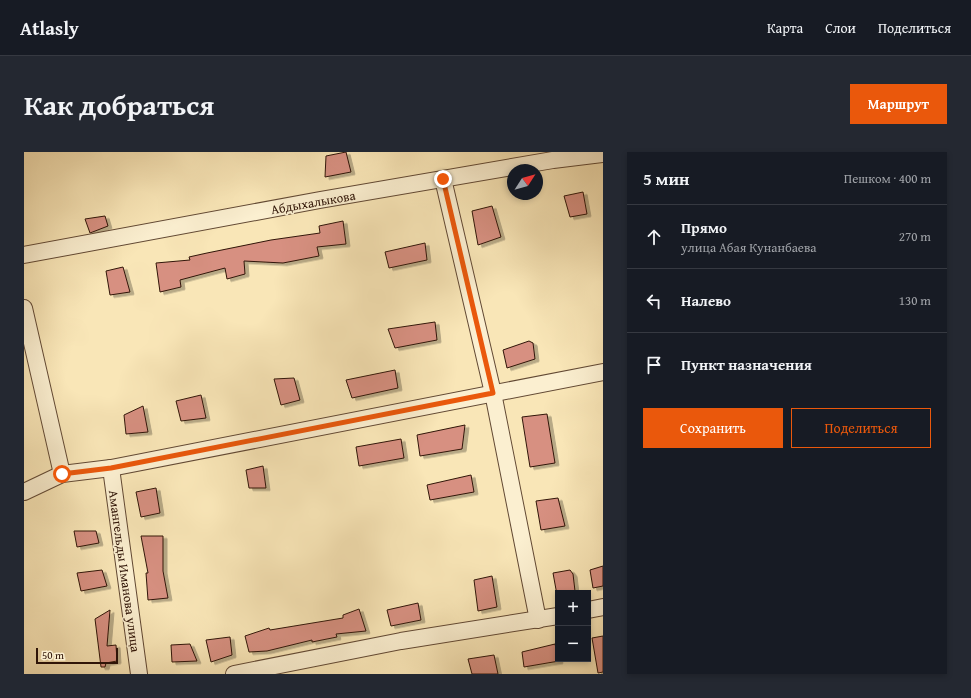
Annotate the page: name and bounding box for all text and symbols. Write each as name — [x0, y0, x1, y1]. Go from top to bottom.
text: Atlasly — [20, 14, 79, 42]
text: Карта — [767, 18, 803, 38]
text: Слои — [825, 18, 856, 38]
text: Поделиться — [878, 18, 951, 38]
text: Как добраться — [24, 84, 214, 125]
button: Маршрут — [850, 84, 947, 124]
north arrow — [507, 164, 543, 200]
text: 5 мин — [643, 166, 689, 191]
text: Пешком · 400 m — [844, 169, 931, 188]
route end — [434, 170, 452, 188]
street label: Абдыхалыкова — [269, 186, 358, 219]
text: Прямо — [681, 217, 727, 238]
icon: ahead — [643, 226, 665, 248]
text: 270 m — [899, 227, 931, 246]
text: улица Абая Кунанбаева — [681, 238, 816, 257]
icon: left — [643, 290, 665, 312]
text: Налево — [681, 290, 731, 311]
text: 130 m — [899, 291, 931, 310]
icon: arrive — [643, 354, 665, 376]
text: Пункт назначения — [681, 354, 812, 375]
button: Сохранить — [643, 408, 783, 448]
button: Поделиться — [791, 408, 931, 448]
route start — [53, 465, 71, 483]
street label: Амангельды Иманова улица — [104, 489, 145, 654]
map controls — [555, 590, 591, 662]
button: + — [555, 590, 591, 626]
button: − — [555, 626, 591, 662]
scale bar — [36, 646, 118, 665]
text: 50 m — [42, 647, 64, 663]

